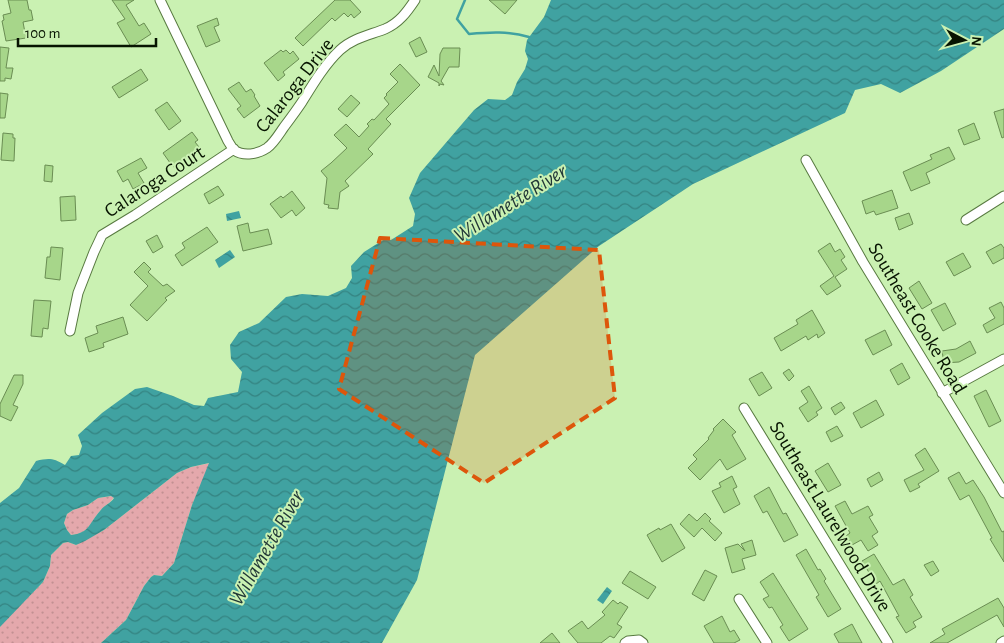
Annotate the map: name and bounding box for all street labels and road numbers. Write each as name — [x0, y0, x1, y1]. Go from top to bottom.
street label: Calaroga Drive — [252, 35, 338, 136]
street label: Calaroga Court — [101, 142, 209, 221]
street label: Southeast Cooke Road — [864, 240, 970, 397]
street label: Southeast Laurelwood Drive — [766, 418, 895, 615]

